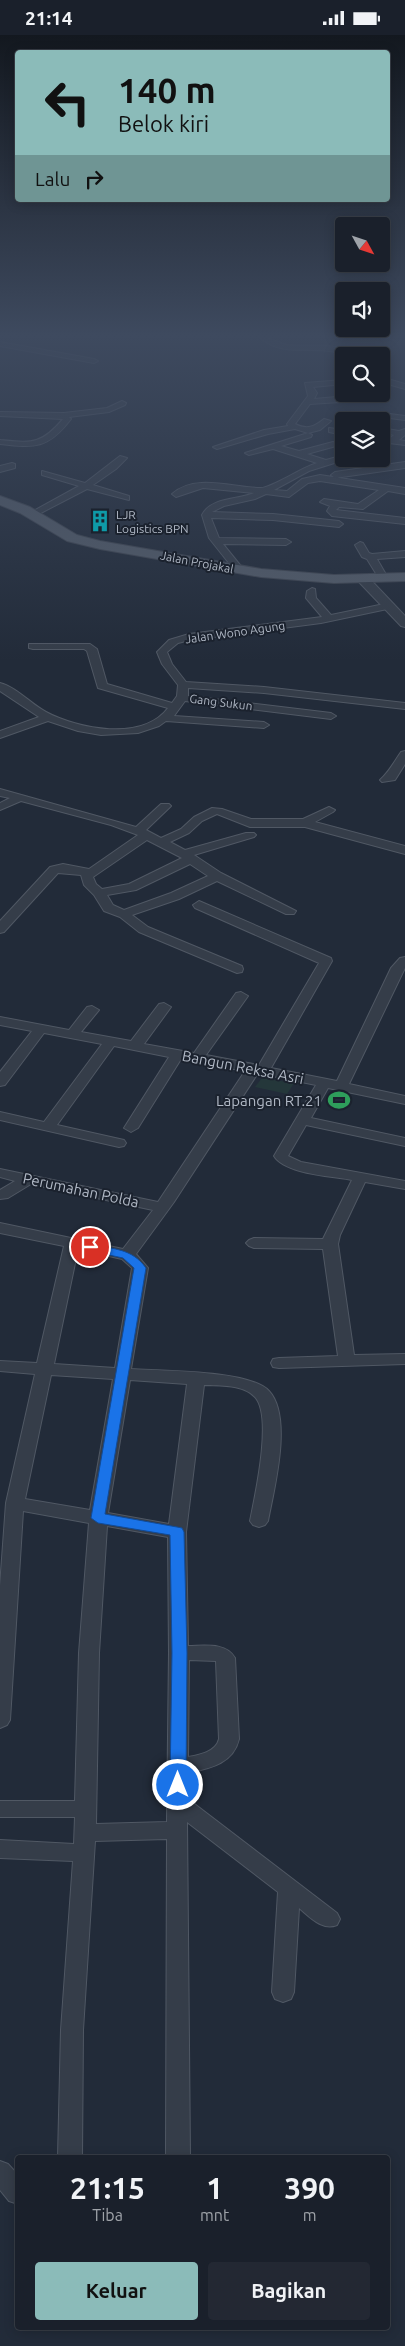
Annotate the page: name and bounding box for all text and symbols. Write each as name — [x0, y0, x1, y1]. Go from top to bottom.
text: 21:14 — [25, 7, 73, 29]
icon: left — [35, 70, 100, 135]
text: 140 m — [118, 70, 216, 110]
text: Belok kiri — [118, 111, 209, 136]
icon: right — [80, 165, 108, 193]
text: Lalu — [35, 168, 70, 190]
north arrow — [335, 217, 390, 273]
map controls — [335, 217, 390, 467]
button: sound — [335, 282, 390, 337]
button: search — [335, 347, 390, 402]
button: layers — [335, 412, 390, 467]
building icon: LJR Logistics BPN — [87, 508, 113, 534]
place label: LJR Logistics BPN — [116, 508, 189, 535]
street label: Jalan Projakal — [159, 549, 235, 575]
street label: Jalan Wono Agung — [184, 619, 286, 645]
street label: Gang Sukun — [189, 692, 253, 712]
street label: Bangun Reksa Asri — [181, 1047, 305, 1087]
sports icon: Lapangan RT.21 — [326, 1087, 352, 1113]
place label: Lapangan RT.21 — [216, 1092, 322, 1109]
street label: Perumahan Polda — [21, 1169, 141, 1211]
pin — [69, 1226, 111, 1268]
icon: arrive — [76, 1233, 104, 1261]
position arrow — [151, 1758, 203, 1810]
text: 21:15 — [70, 2171, 145, 2205]
text: 1 — [206, 2171, 223, 2205]
text: 390 — [284, 2171, 335, 2205]
text: Tiba — [92, 2206, 123, 2224]
text: mnt — [200, 2206, 229, 2224]
text: m — [303, 2206, 317, 2224]
button: Keluar — [35, 2262, 198, 2320]
button: Bagikan — [208, 2262, 370, 2320]

